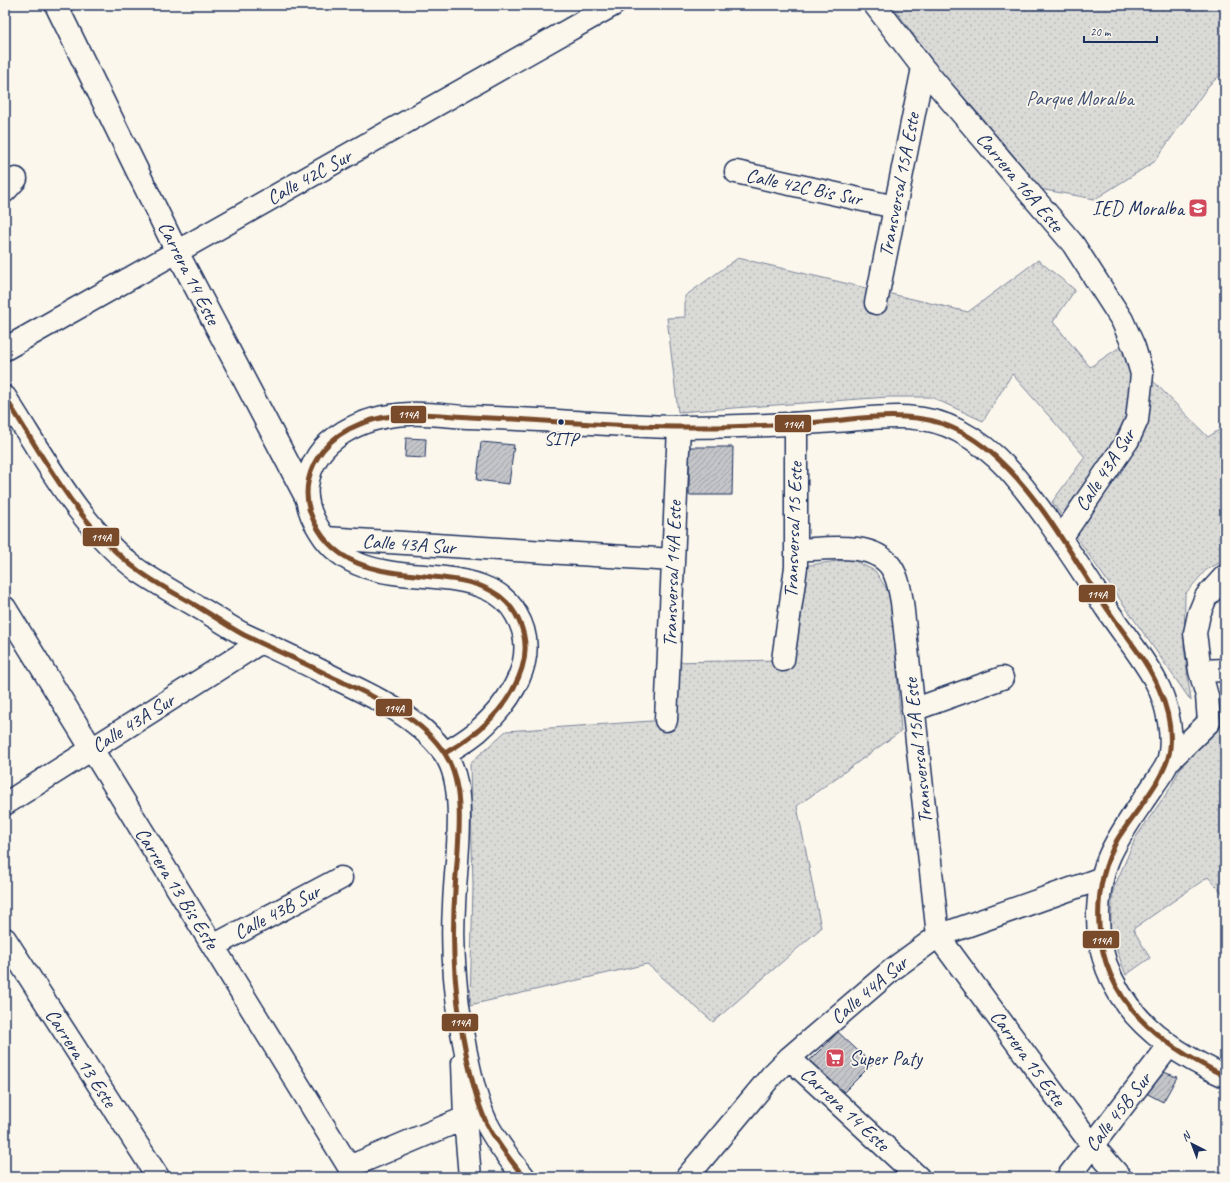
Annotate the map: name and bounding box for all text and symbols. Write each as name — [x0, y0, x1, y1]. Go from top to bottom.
scale bar — [1084, 18, 1157, 44]
text: 20 m — [1090, 24, 1112, 40]
park label: Parque Moralba — [1026, 86, 1136, 111]
street label: Transversal 15A Este — [873, 109, 926, 259]
street label: Carrera 16A Este — [971, 127, 1070, 238]
street label: Calle 42C Sur — [262, 143, 357, 210]
street label: Calle 42C Bis Sur — [744, 163, 866, 212]
place label: IED Moralba — [1092, 196, 1186, 221]
school or university icon: IED Moralba — [1187, 197, 1209, 219]
street label: Carrera 14 Este — [152, 217, 226, 330]
line badge: 114A — [390, 405, 427, 424]
text: 114A — [398, 407, 420, 421]
line badge: 114A — [774, 414, 812, 433]
marker: SITP — [556, 417, 566, 427]
text: 114A — [783, 417, 805, 431]
street label: Calle 43A Sur — [1069, 423, 1142, 516]
place label: SITP — [544, 427, 581, 451]
street label: Transversal 15 Este — [778, 460, 808, 598]
street label: Transversal 14A Este — [657, 499, 687, 648]
line badge: 114A — [82, 527, 120, 547]
street label: Calle 43A Sur — [362, 528, 458, 560]
text: 114A — [91, 530, 113, 544]
line badge: 114A — [1078, 584, 1116, 603]
text: 114A — [1087, 587, 1109, 601]
street label: Transversal 15A Este — [898, 675, 938, 825]
street label: Calle 43A Sur — [87, 687, 181, 758]
line badge: 114A — [375, 698, 413, 717]
text: 114A — [384, 701, 406, 715]
street label: Carrera 13 Bis Este — [130, 823, 225, 955]
street label: Calle 43B Sur — [230, 878, 326, 945]
line badge: 114A — [1082, 930, 1120, 949]
text: 114A — [1091, 933, 1113, 947]
street label: Calle 44A Sur — [825, 949, 914, 1029]
street label: Carrera 13 Este — [40, 1004, 123, 1113]
street label: Carrera 15 Este — [985, 1005, 1072, 1112]
line badge: 114A — [441, 1013, 479, 1032]
text: 114A — [450, 1015, 472, 1029]
place label: Super Paty — [849, 1046, 924, 1071]
supermarket icon: Super Paty — [824, 1047, 846, 1069]
street label: Carrera 14 Este — [795, 1061, 896, 1158]
street label: Calle 45B Sur — [1079, 1066, 1158, 1157]
north arrow — [1172, 1124, 1212, 1164]
text: N — [1178, 1128, 1194, 1144]

